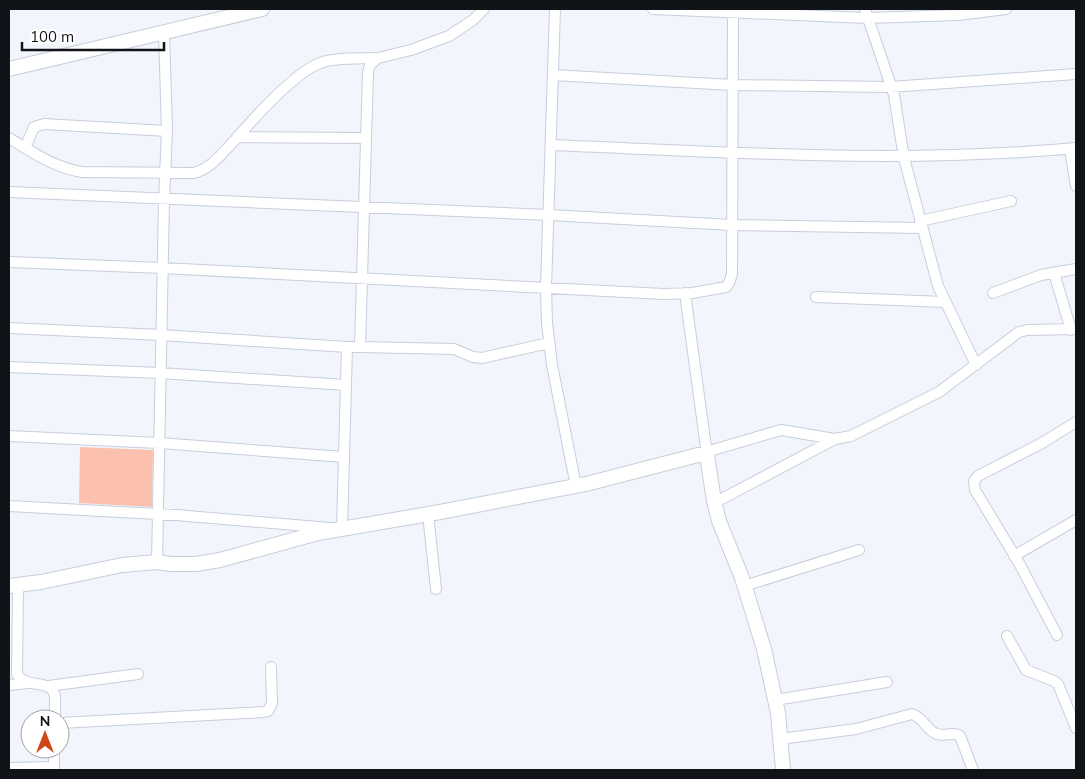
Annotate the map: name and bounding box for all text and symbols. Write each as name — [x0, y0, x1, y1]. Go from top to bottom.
scale bar — [22, 20, 165, 52]
text: 100 m — [30, 27, 74, 46]
north arrow — [20, 709, 70, 759]
text: N — [40, 712, 50, 730]

